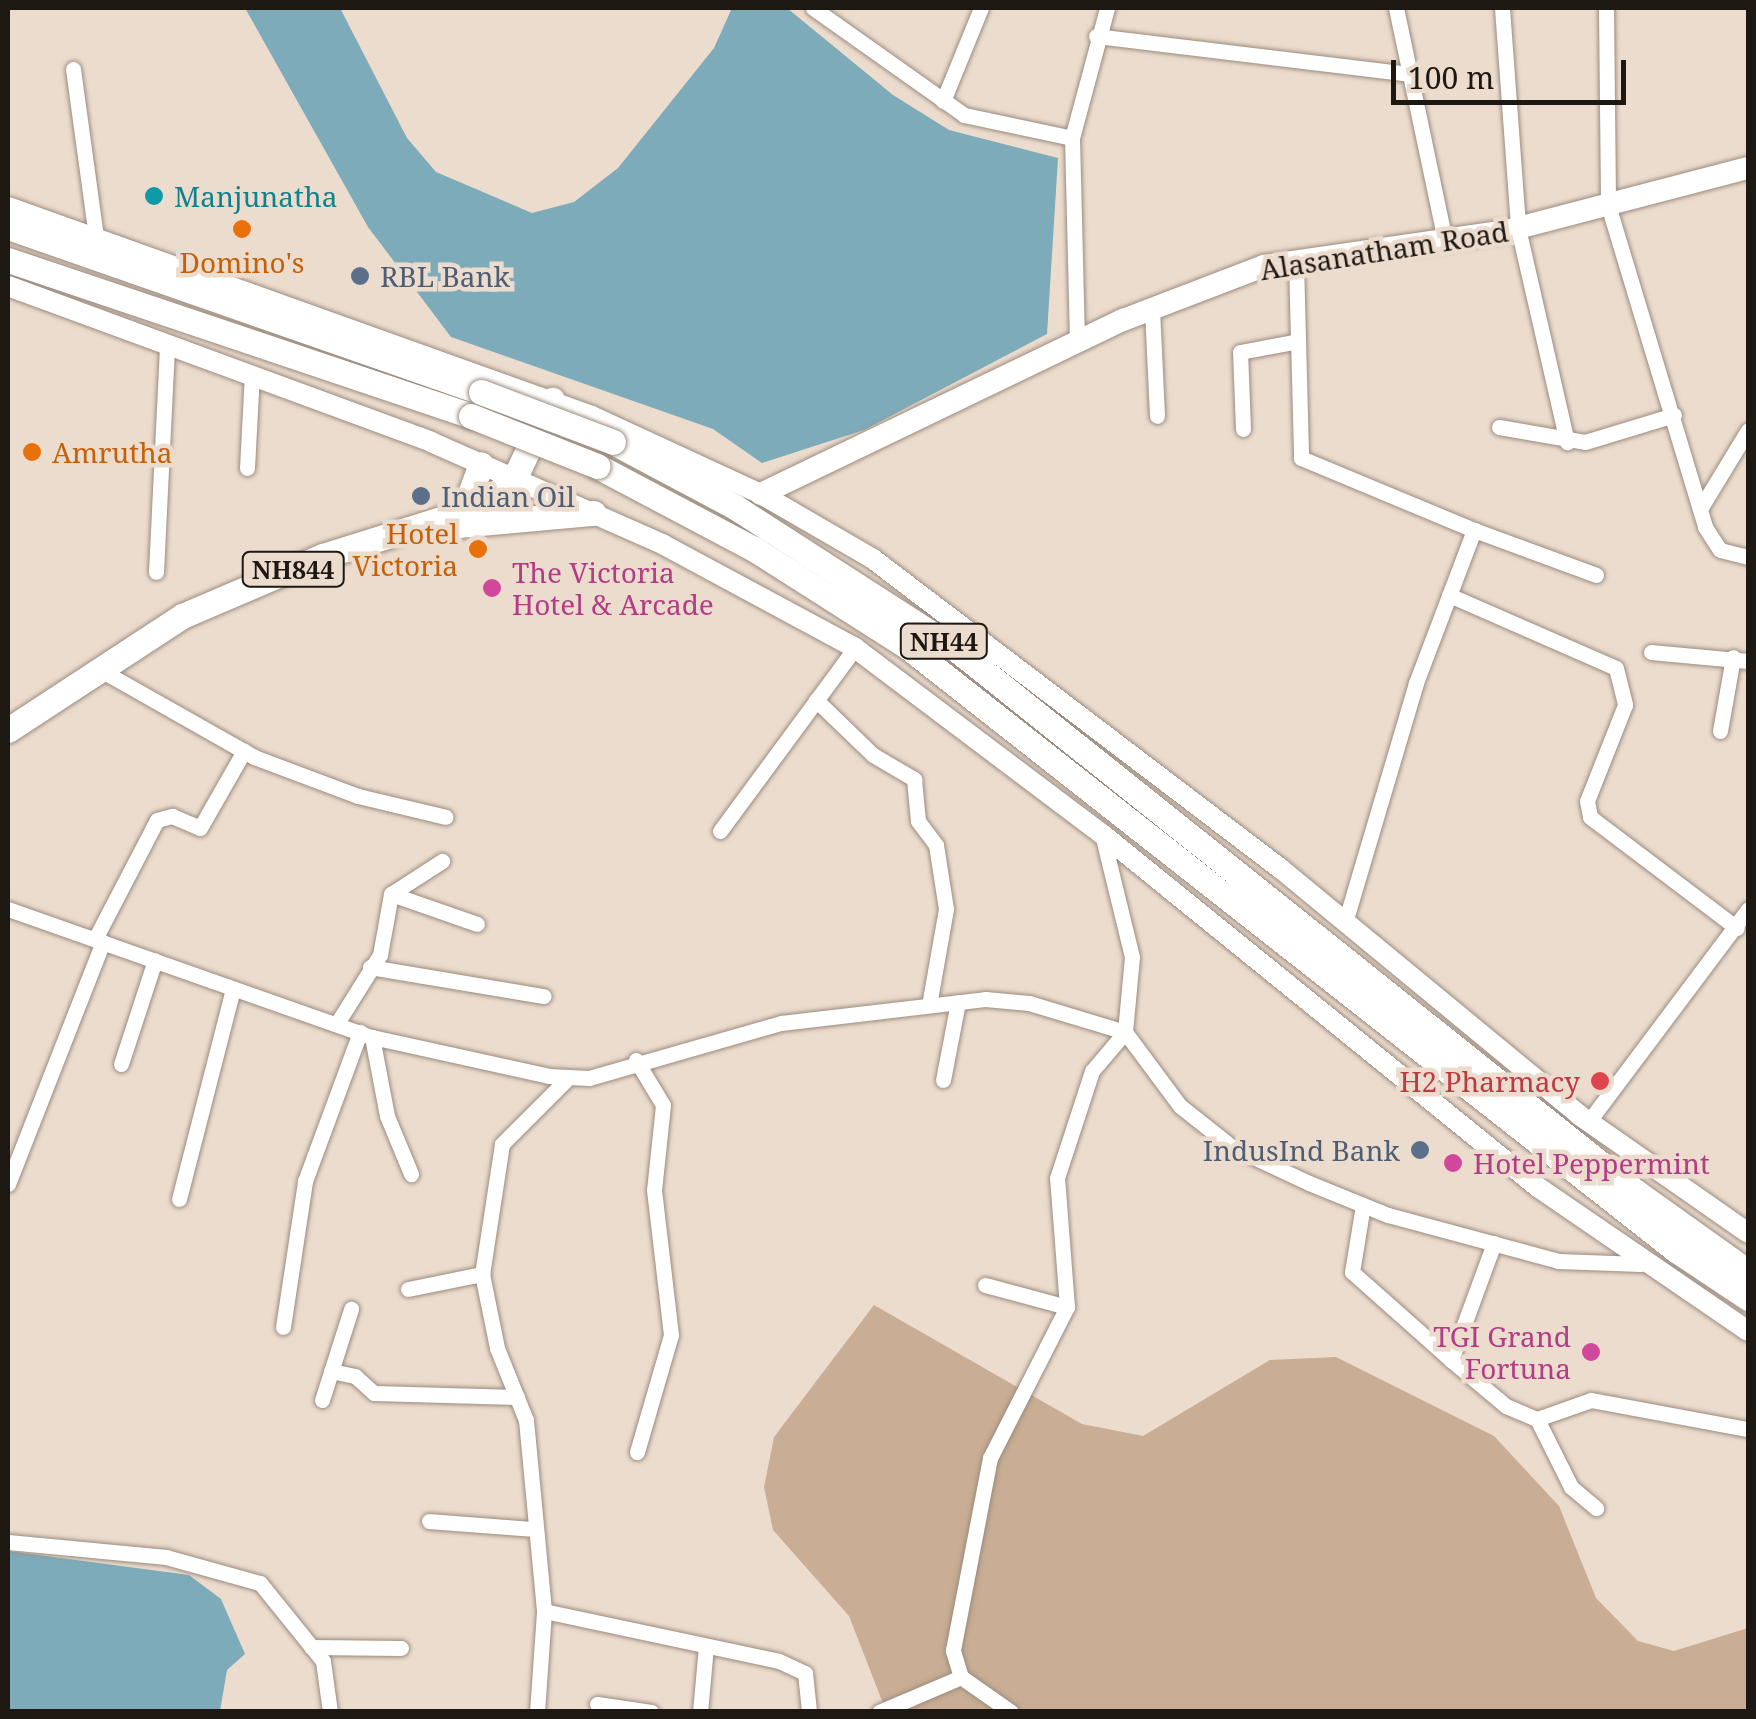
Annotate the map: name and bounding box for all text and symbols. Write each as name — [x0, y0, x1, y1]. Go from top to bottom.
scale bar — [1396, 40, 1631, 102]
text: 100 m — [1408, 57, 1494, 98]
place label: Manjunatha — [174, 179, 337, 213]
marker: Manjunatha — [143, 185, 165, 207]
street label: Alasanatham Road — [1257, 214, 1511, 286]
marker: Domino's — [231, 218, 253, 240]
place label: Domino's — [180, 245, 304, 279]
place label: RBL Bank — [380, 259, 510, 293]
marker: RBL Bank — [349, 265, 371, 287]
place label: Amrutha — [52, 435, 173, 469]
marker: Amrutha — [21, 441, 43, 463]
place label: Indian Oil — [441, 479, 575, 513]
marker: Indian Oil — [410, 485, 432, 507]
place label: Hotel Victoria — [352, 516, 458, 582]
marker: Hotel Victoria — [467, 538, 489, 560]
road number: NH844 — [240, 549, 346, 589]
place label: The Victoria Hotel & Arcade — [512, 555, 714, 621]
marker: The Victoria Hotel & Arcade — [481, 577, 503, 599]
road number: NH44 — [899, 621, 989, 661]
place label: H2 Pharmacy — [1399, 1064, 1580, 1098]
marker: H2 Pharmacy — [1589, 1070, 1611, 1092]
place label: IndusInd Bank — [1203, 1133, 1400, 1167]
marker: IndusInd Bank — [1409, 1139, 1431, 1161]
place label: Hotel Peppermint — [1473, 1146, 1710, 1180]
marker: Hotel Peppermint — [1442, 1152, 1464, 1174]
place label: TGI Grand Fortuna — [1433, 1319, 1571, 1385]
marker: TGI Grand Fortuna — [1580, 1341, 1602, 1363]

